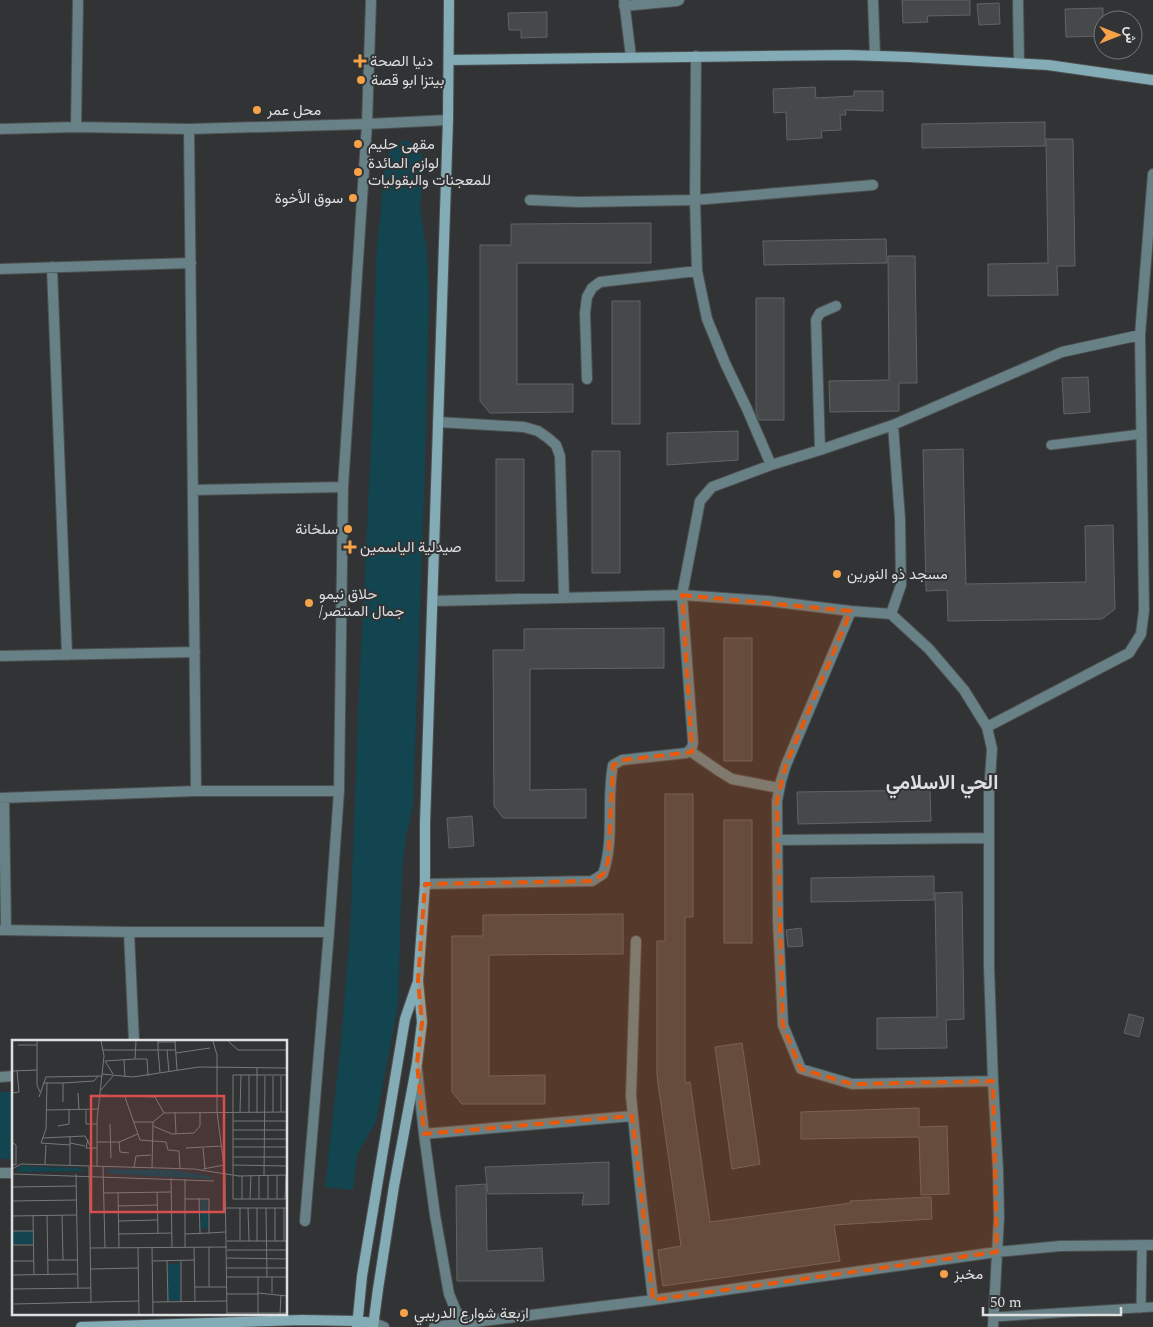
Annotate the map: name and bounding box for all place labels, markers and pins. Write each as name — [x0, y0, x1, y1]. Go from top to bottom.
place label: دنيا الصحة — [370, 50, 433, 73]
marker: دنيا الصحة — [354, 55, 366, 67]
place label: بيتزا ابو قصة — [371, 69, 444, 92]
marker: بيتزا ابو قصة — [355, 74, 367, 86]
place label: محل عمر — [266, 99, 321, 122]
marker: محل عمر — [251, 104, 263, 116]
place label: مقهى حليم — [368, 133, 435, 156]
marker: مقهى حليم — [352, 138, 364, 150]
place label: لوازم المائدة للمعجنات والبقوليات — [368, 152, 491, 192]
marker: لوازم المائدة للمعجنات والبقوليات — [352, 166, 364, 178]
place label: سوق الأخوة — [275, 187, 343, 210]
marker: سوق الأخوة — [347, 192, 359, 204]
place label: سلخانة — [295, 518, 338, 541]
marker: سلخانة — [342, 523, 354, 535]
place label: صيدلية الياسمين — [360, 536, 462, 559]
marker: صيدلية الياسمين — [344, 541, 356, 553]
place label: مسجد ذو النورين — [847, 563, 948, 586]
marker: مسجد ذو النورين — [831, 568, 843, 580]
place label: حلاق نيمو /جمال المنتصر — [319, 583, 404, 623]
marker: حلاق نيمو /جمال المنتصر — [303, 597, 315, 609]
place label: مخبز — [953, 1263, 983, 1286]
marker: مخبز — [938, 1268, 950, 1280]
place label: اربعة شوارع الدريبي — [414, 1302, 529, 1326]
marker: اربعة شوارع الدريبي — [398, 1307, 410, 1319]

